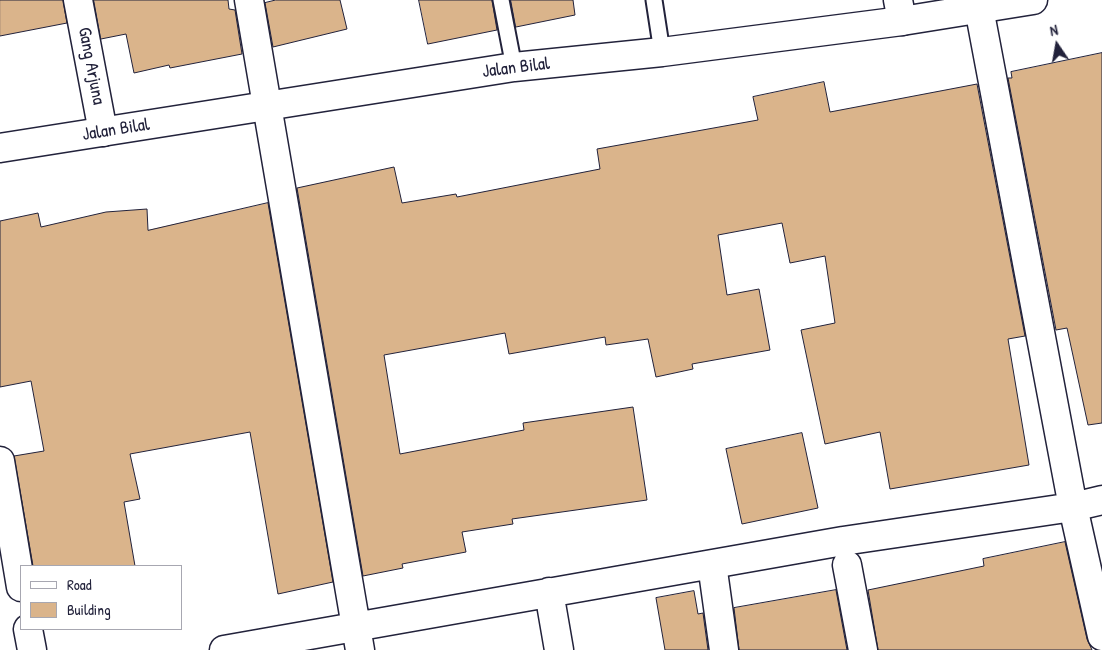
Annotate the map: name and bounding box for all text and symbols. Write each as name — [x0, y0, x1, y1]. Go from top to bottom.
north arrow — [1032, 20, 1082, 70]
text: N — [1048, 20, 1059, 40]
street label: Gang Arjuna — [73, 25, 109, 107]
street label: Jalan Bilal — [481, 53, 551, 83]
street label: Jalan Bilal — [81, 114, 151, 146]
legend — [20, 565, 182, 630]
text: Road — [67, 574, 92, 595]
text: Building — [67, 599, 111, 620]

